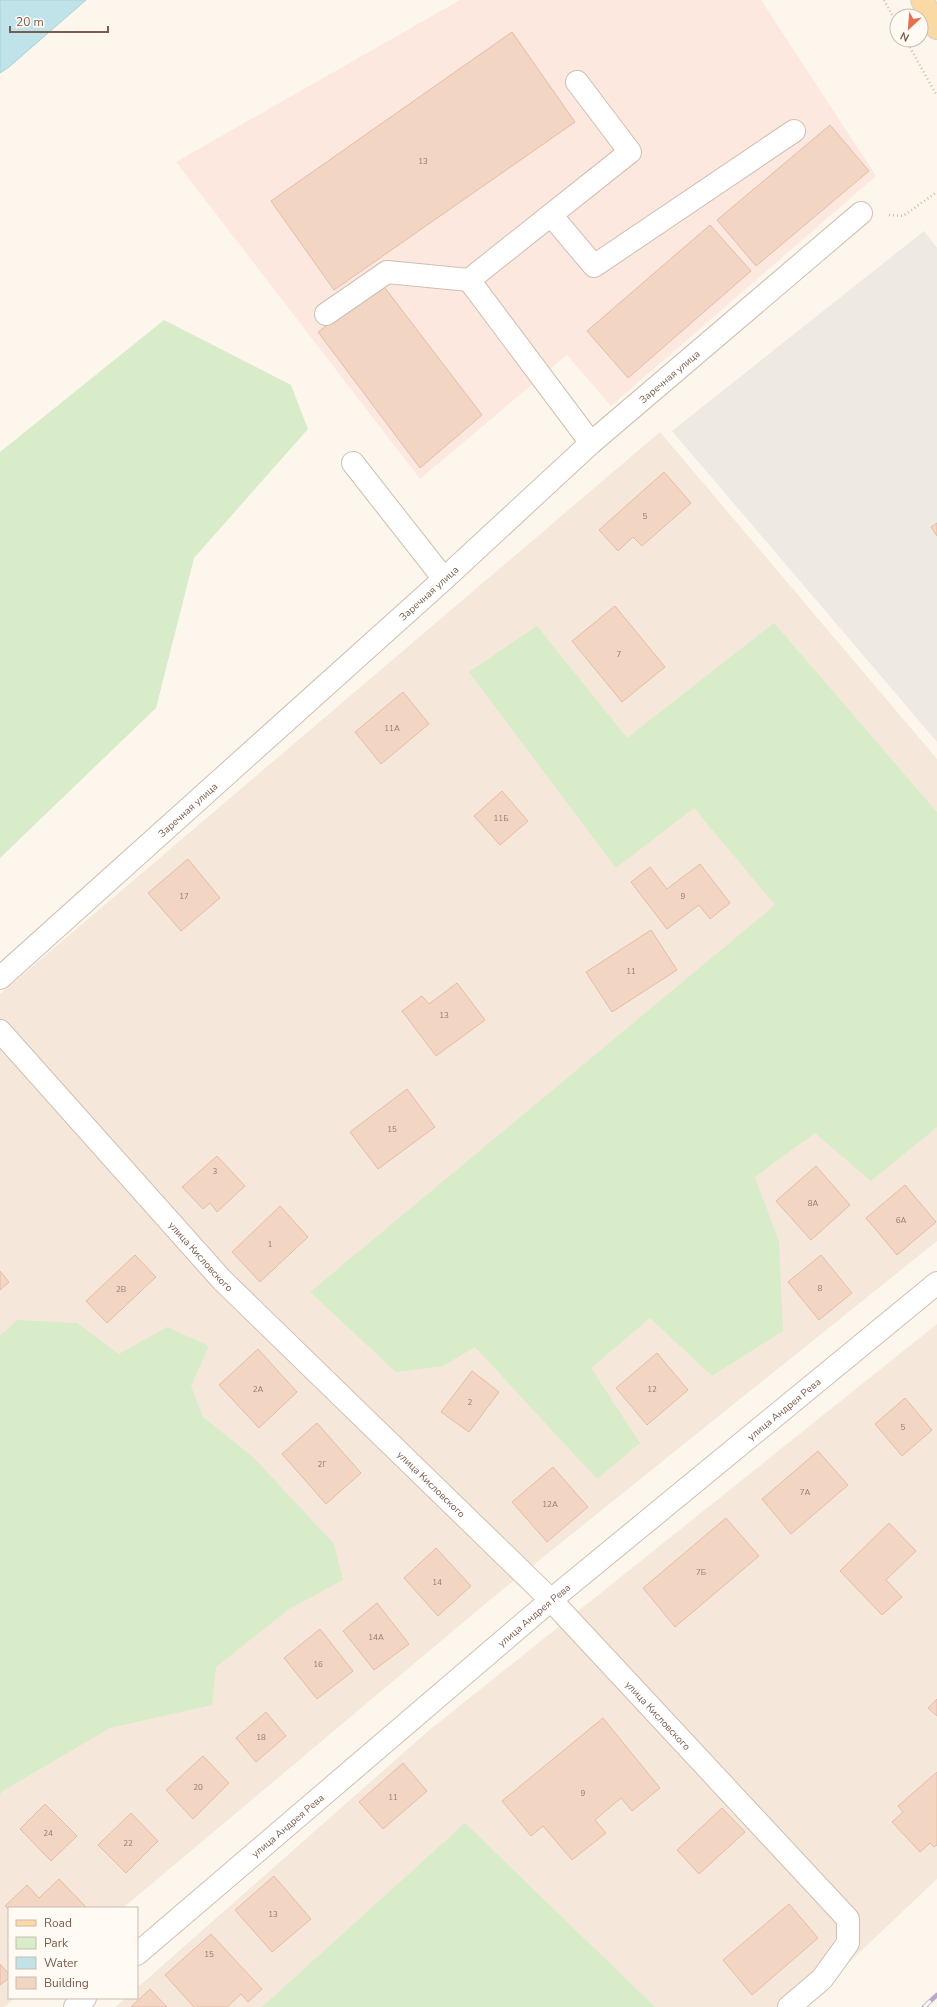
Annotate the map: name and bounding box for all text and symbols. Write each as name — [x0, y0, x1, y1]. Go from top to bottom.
scale bar — [10, 8, 108, 34]
north arrow — [889, 8, 929, 48]
text: 20 m — [16, 14, 44, 30]
text: N — [898, 28, 912, 45]
house number: 13 — [418, 156, 428, 167]
street label: Заречная улица — [636, 347, 703, 407]
house number: 5 — [643, 511, 648, 522]
street label: Заречная улица — [396, 563, 462, 624]
house number: 7 — [617, 649, 622, 660]
house number: 11А — [384, 723, 400, 734]
street label: Заречная улица — [155, 780, 221, 841]
house number: 11Б — [494, 813, 508, 824]
house number: 17 — [179, 891, 189, 902]
house number: 9 — [681, 891, 686, 902]
house number: 11 — [626, 966, 636, 977]
house number: 13 — [439, 1010, 449, 1021]
house number: 15 — [387, 1124, 397, 1135]
house number: 3 — [213, 1166, 218, 1177]
house number: 8А — [808, 1198, 818, 1209]
house number: 6А — [896, 1215, 906, 1226]
street label: улица Кисловского — [165, 1219, 236, 1295]
house number: 1 — [268, 1239, 273, 1250]
house number: 8 — [818, 1283, 823, 1294]
house number: 2В — [116, 1284, 126, 1295]
street label: улица Андрея Рева — [745, 1375, 824, 1444]
house number: 2А — [253, 1384, 263, 1395]
house number: 12 — [647, 1384, 657, 1395]
house number: 2 — [468, 1397, 473, 1408]
house number: 5 — [901, 1422, 906, 1433]
street label: улица Кисловского — [394, 1448, 468, 1521]
house number: 2Г — [317, 1459, 327, 1470]
house number: 7А — [800, 1487, 810, 1498]
house number: 12А — [542, 1499, 558, 1510]
house number: 7Б — [696, 1567, 706, 1578]
house number: 14 — [432, 1577, 442, 1588]
street label: улица Андрея Рева — [495, 1581, 574, 1651]
house number: 14А — [368, 1632, 384, 1643]
house number: 16 — [313, 1659, 323, 1670]
street label: улица Кисловского — [622, 1678, 694, 1754]
house number: 18 — [256, 1732, 266, 1743]
house number: 20 — [193, 1782, 203, 1793]
house number: 9 — [581, 1788, 586, 1799]
street label: улица Андрея Рева — [249, 1791, 327, 1861]
house number: 11 — [388, 1792, 398, 1803]
house number: 24 — [43, 1828, 53, 1839]
house number: 22 — [123, 1838, 133, 1849]
legend — [8, 1907, 138, 1999]
house number: 13 — [268, 1909, 278, 1920]
text: Road — [44, 1915, 72, 1931]
text: Park — [44, 1935, 69, 1951]
house number: 15 — [204, 1949, 214, 1960]
text: Water — [44, 1955, 78, 1971]
text: Building — [44, 1975, 89, 1991]

